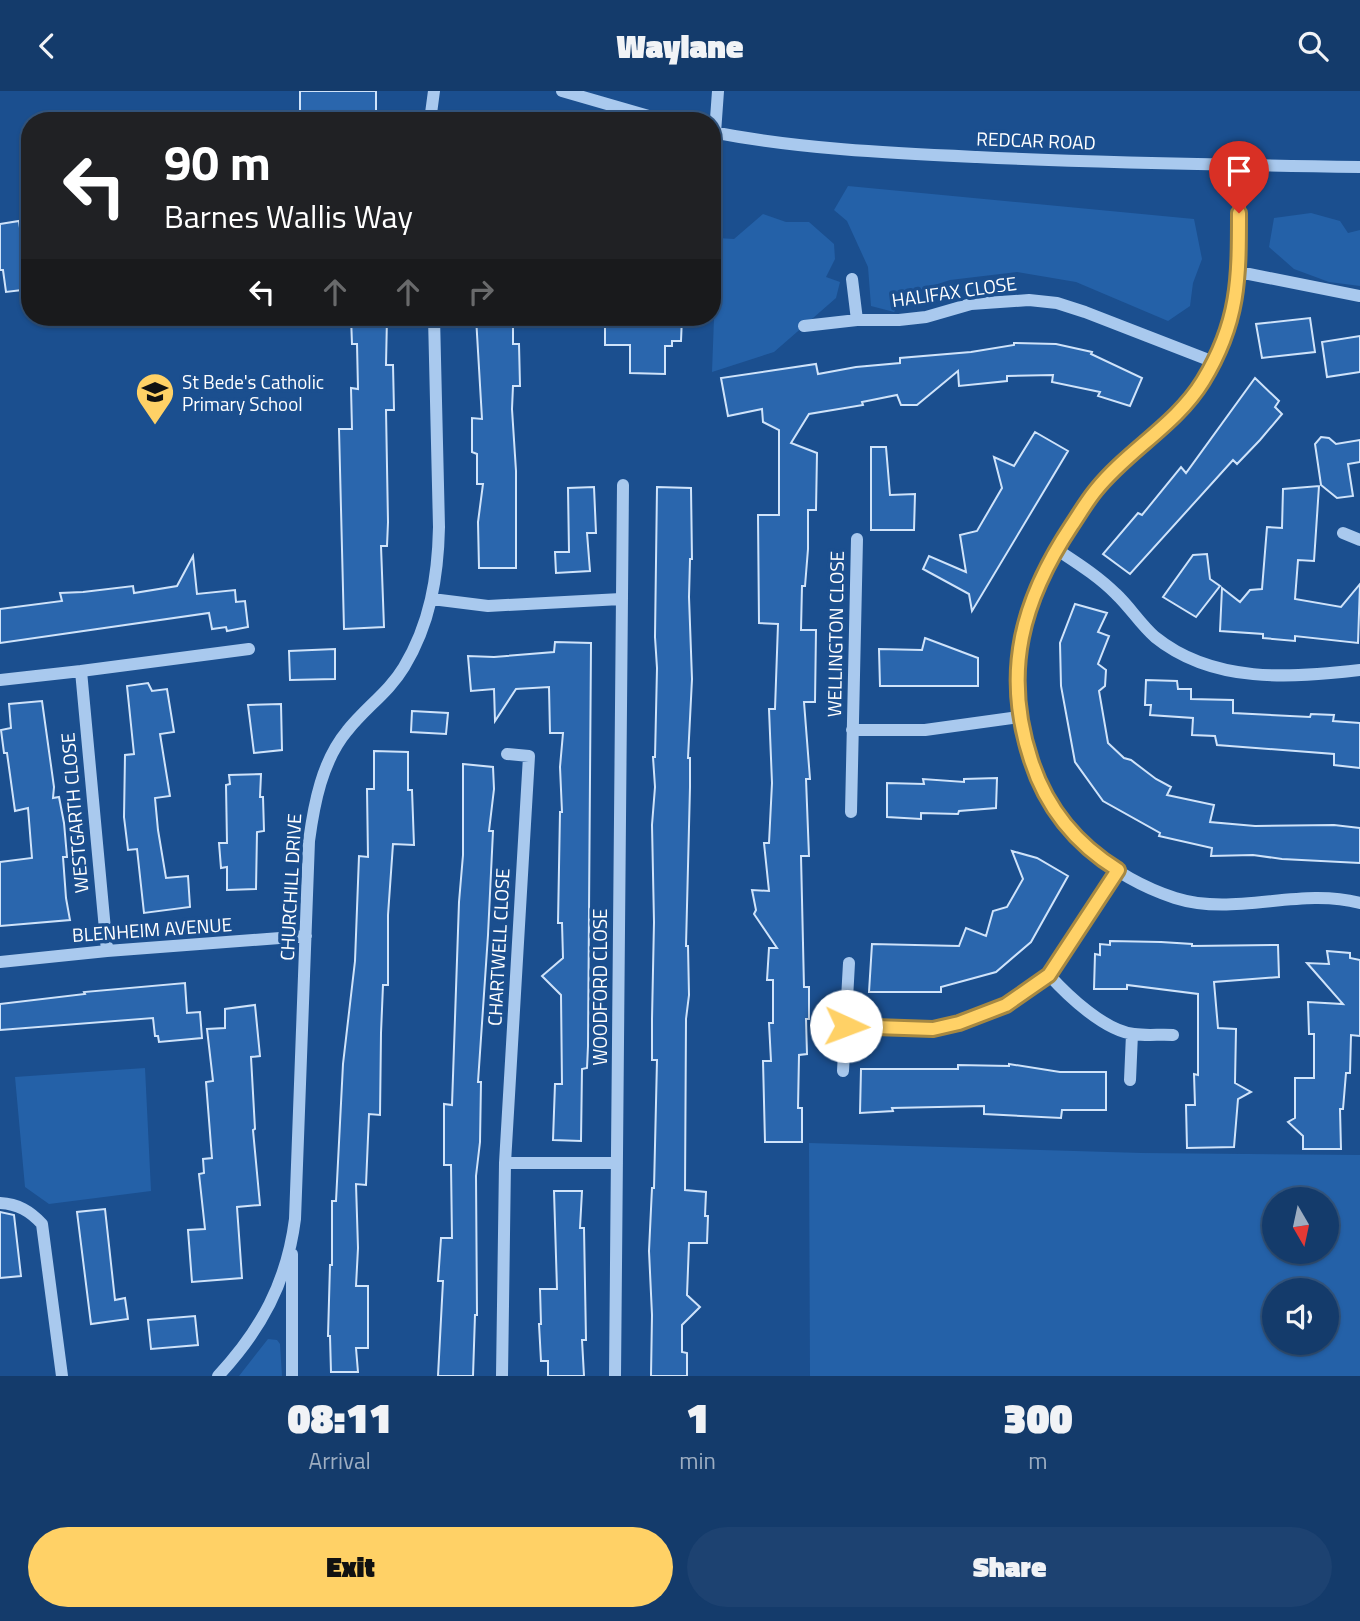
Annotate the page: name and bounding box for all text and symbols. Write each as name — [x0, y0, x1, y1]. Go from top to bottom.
text: Waylane — [617, 22, 743, 70]
icon: back — [28, 27, 66, 65]
icon: search — [1294, 27, 1332, 65]
street label: REDCAR ROAD — [976, 123, 1096, 157]
text: 90 m — [164, 124, 271, 199]
icon: left — [49, 140, 140, 231]
pin — [1209, 141, 1269, 213]
icon: arrive — [1220, 152, 1258, 190]
text: Barnes Wallis Way — [164, 192, 413, 240]
street label: HALIFAX CLOSE — [890, 268, 1018, 314]
icon: left — [243, 273, 281, 311]
icon: ahead — [316, 273, 354, 311]
icon: ahead — [389, 273, 427, 311]
icon: right — [462, 273, 500, 311]
place label: St Bede's Catholic Primary School — [182, 367, 324, 418]
school or university icon: St Bede's Catholic Primary School — [134, 371, 176, 426]
street label: WELLINGTON CLOSE — [819, 551, 851, 717]
street label: WESTGARTH CLOSE — [53, 731, 95, 895]
street label: CHURCHILL DRIVE — [272, 813, 308, 961]
street label: CHARTWELL CLOSE — [479, 867, 517, 1027]
street label: WOODFORD CLOSE — [585, 908, 614, 1066]
street label: BLENHEIM AVENUE — [71, 909, 233, 949]
position arrow — [809, 989, 883, 1063]
north arrow — [1262, 1187, 1339, 1263]
map controls — [1262, 1187, 1339, 1355]
button: sound — [1262, 1278, 1339, 1355]
text: 08:11 — [287, 1385, 392, 1449]
text: 1 — [686, 1385, 709, 1449]
text: 300 — [1003, 1385, 1073, 1449]
text: Arrival — [308, 1443, 371, 1478]
text: min — [679, 1443, 716, 1478]
text: m — [1028, 1443, 1048, 1478]
button: Exit — [28, 1527, 673, 1607]
button: Share — [687, 1527, 1332, 1607]

